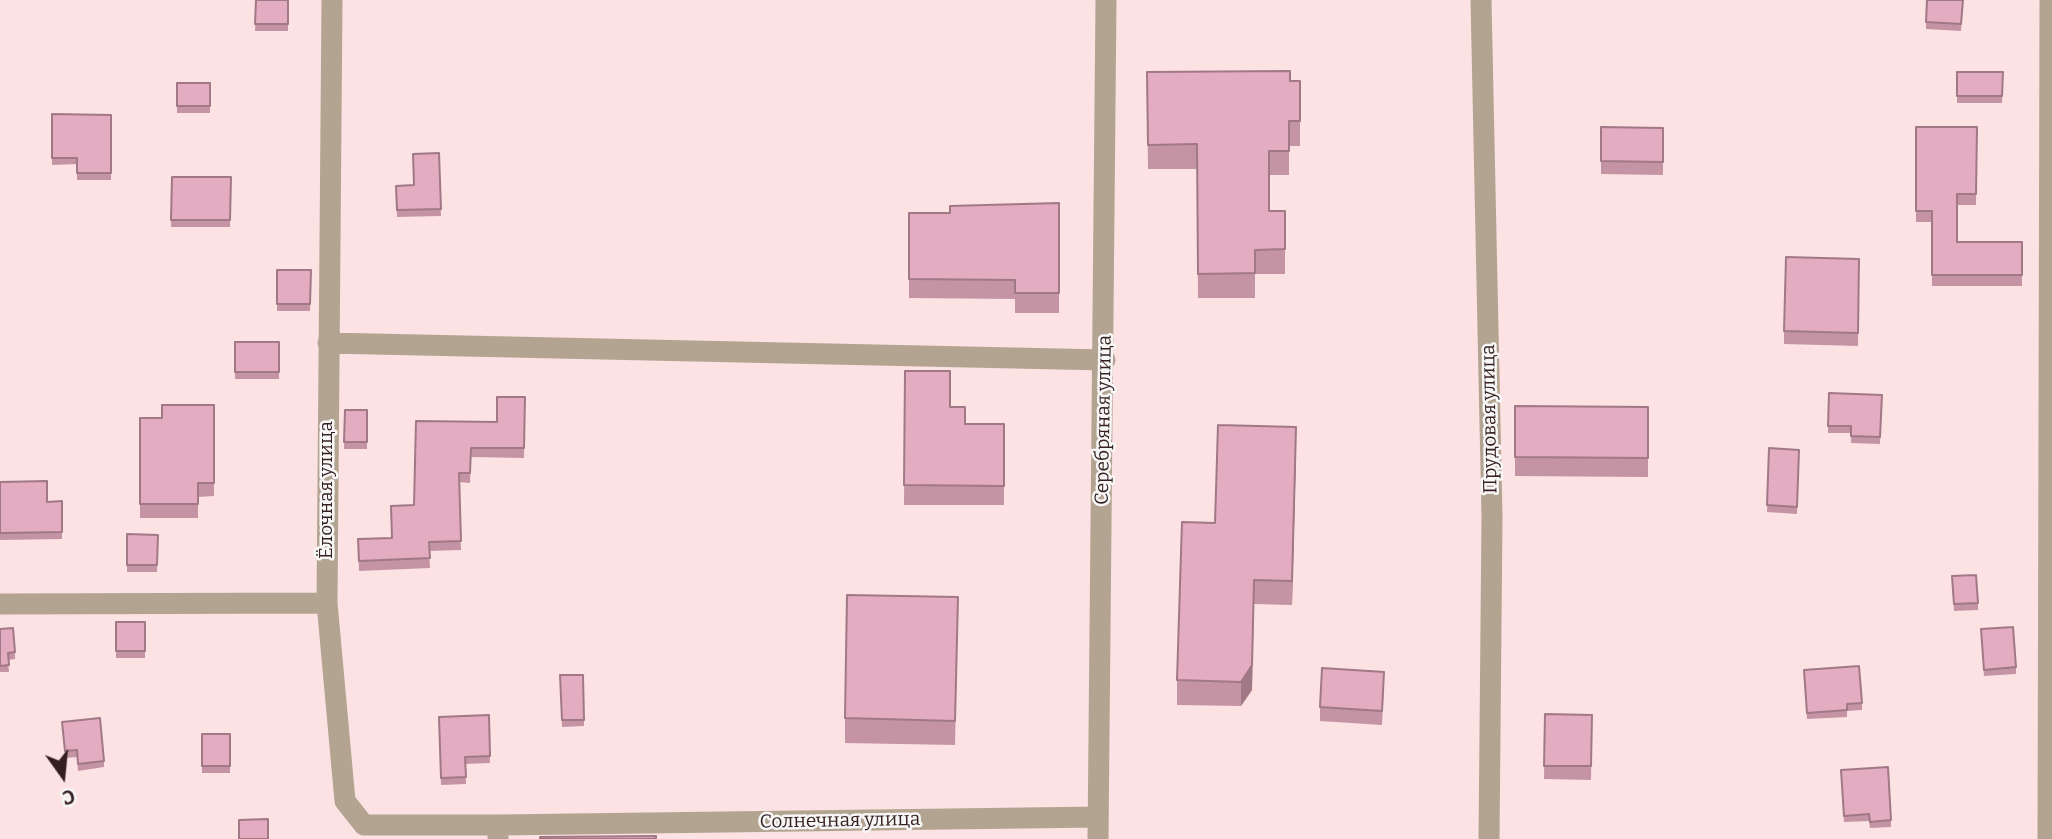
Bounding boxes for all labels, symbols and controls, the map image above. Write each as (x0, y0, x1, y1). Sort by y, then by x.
street label: Серебряная улица (1091, 335, 1117, 505)
street label: Прудовая улица (1477, 344, 1503, 494)
street label: Ёлочная улица (316, 421, 338, 559)
north arrow (28, 741, 98, 811)
text: С (60, 784, 77, 809)
street label: Солнечная улица (760, 808, 920, 834)

